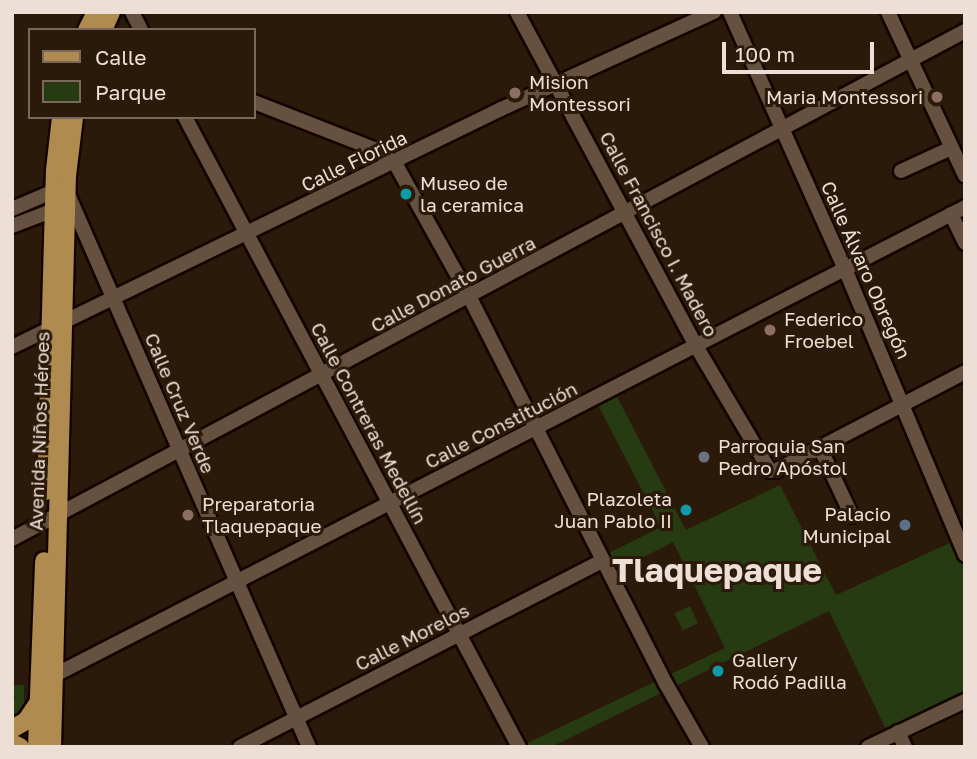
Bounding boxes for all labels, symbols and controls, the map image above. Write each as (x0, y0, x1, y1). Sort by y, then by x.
legend (28, 28, 256, 119)
scale bar (725, 28, 877, 72)
text: 100 m (735, 41, 795, 67)
text: Calle (95, 44, 147, 70)
place label: Mision Montessori (529, 71, 631, 115)
text: Parque (95, 79, 166, 105)
marker: Mision Montessori (507, 85, 523, 101)
place label: Maria Montessori (766, 86, 923, 108)
marker: Maria Montessori (929, 89, 945, 105)
street label: Calle Florida (297, 126, 411, 196)
street label: Calle Francisco I. Madero (595, 127, 723, 341)
place label: Museo de la ceramica (420, 172, 524, 216)
street label: Calle Álvaro Obregón (816, 177, 916, 363)
marker: Museo de la ceramica (398, 186, 414, 202)
street label: Calle Donato Guerra (367, 231, 539, 337)
place label: Federico Froebel (784, 308, 863, 352)
street label: Calle Contreras Medellín (306, 318, 432, 528)
marker: Federico Froebel (762, 322, 778, 338)
street label: Calle Cruz Verde (140, 329, 220, 477)
street label: Avenida Niños Héroes (24, 331, 54, 531)
street label: Calle Constitución (421, 377, 581, 473)
place label: Parroquia San Pedro Apóstol (718, 435, 847, 479)
marker: Parroquia San Pedro Apóstol (696, 449, 712, 465)
place label: Plazoleta Juan Pablo II (554, 488, 672, 532)
place label: Preparatoria Tlaquepaque (202, 493, 321, 537)
marker: Plazoleta Juan Pablo II (678, 502, 694, 518)
place label: Palacio Municipal (802, 503, 891, 547)
marker: Preparatoria Tlaquepaque (180, 507, 196, 523)
marker: Palacio Municipal (897, 517, 913, 533)
district label: Tlaquepaque (612, 550, 822, 590)
street label: Calle Morelos (351, 599, 473, 675)
place label: Gallery Rodó Padilla (732, 649, 847, 693)
marker: Gallery Rodó Padilla (710, 663, 726, 679)

